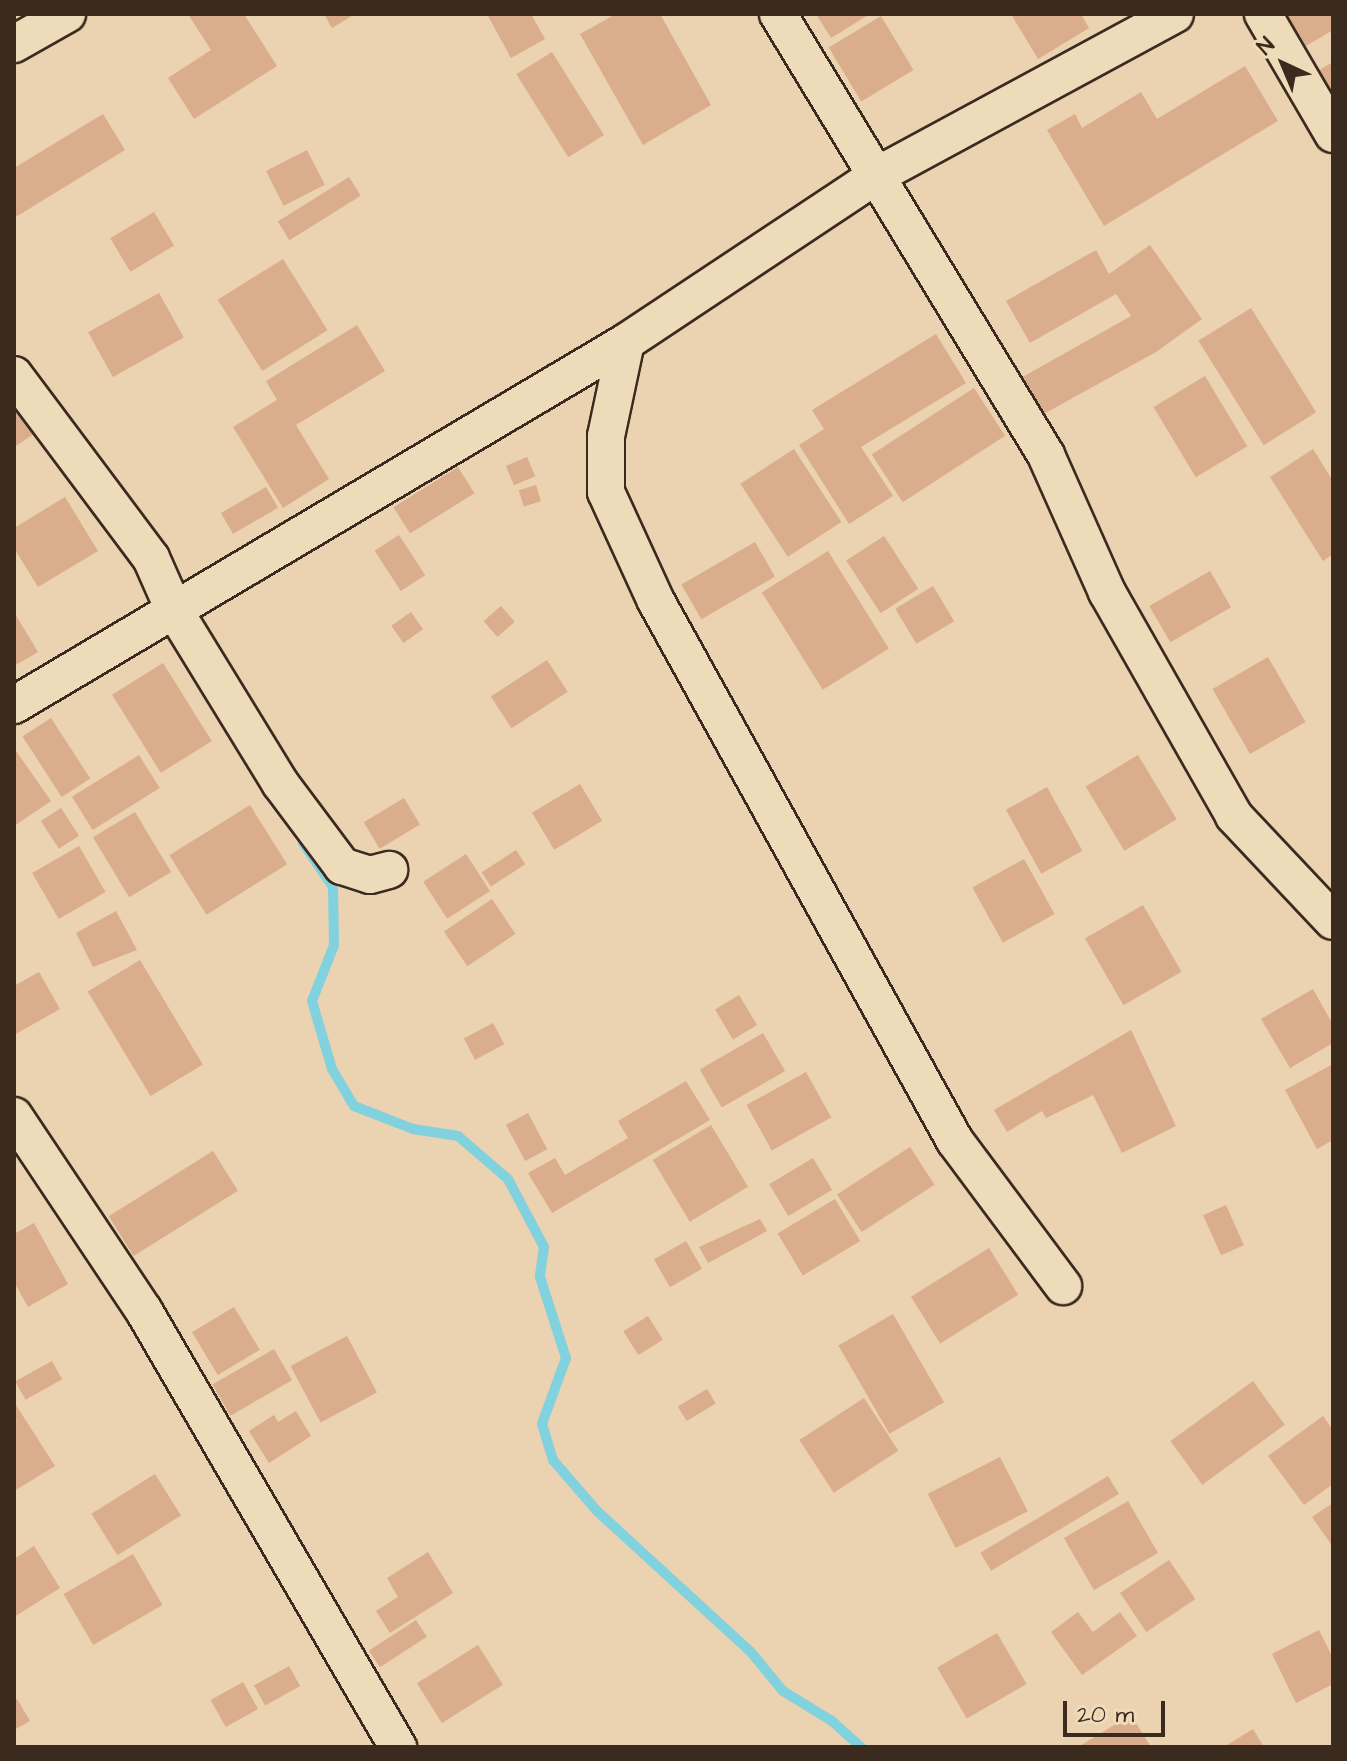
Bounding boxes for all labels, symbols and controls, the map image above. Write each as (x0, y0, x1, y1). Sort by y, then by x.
north arrow (1243, 24, 1323, 104)
text: N (1250, 30, 1282, 62)
scale bar (1067, 1685, 1169, 1735)
text: 20 m (1077, 1698, 1134, 1732)

